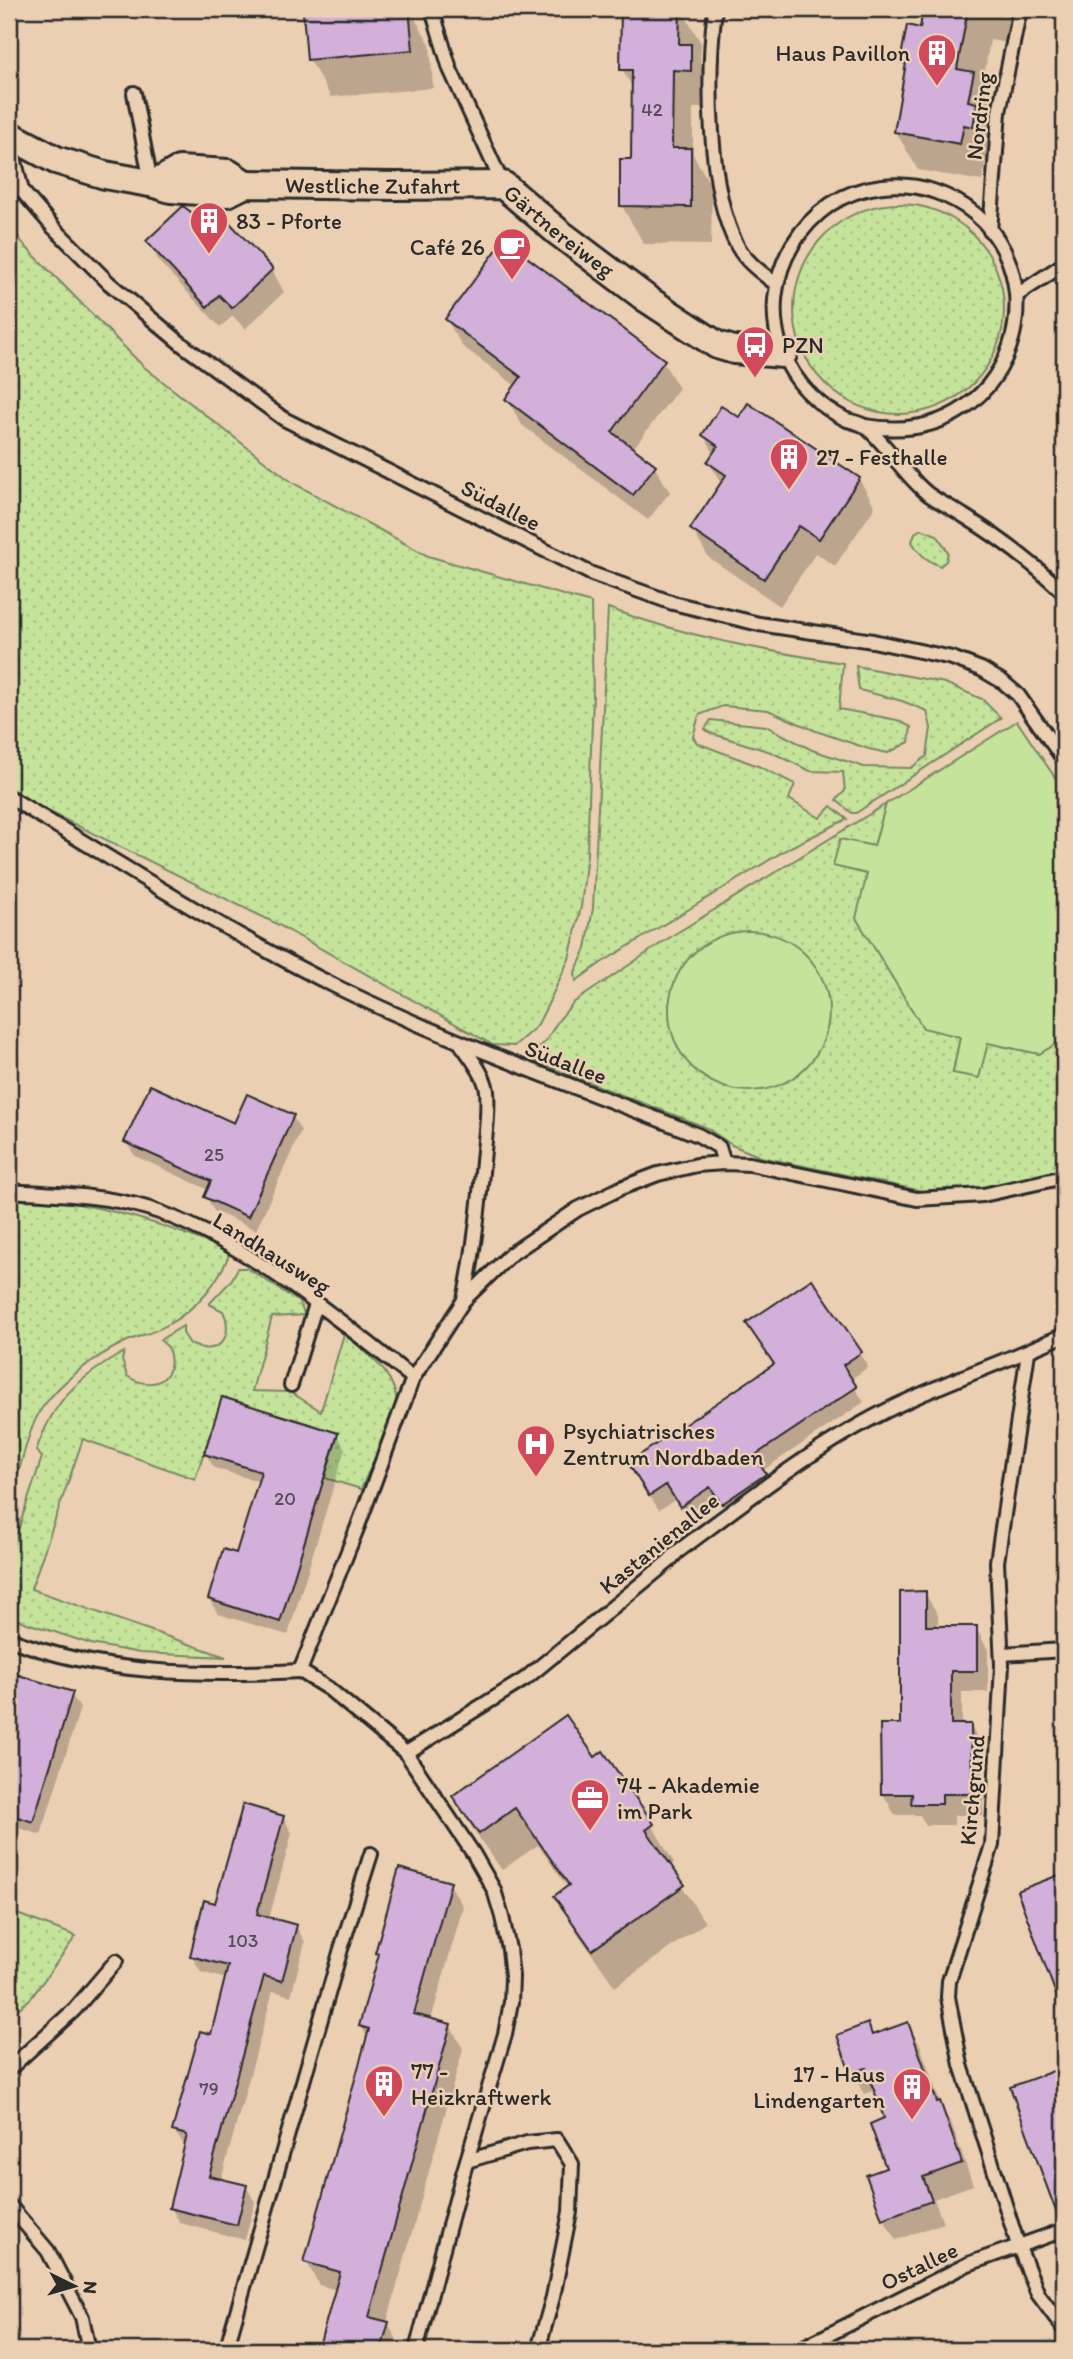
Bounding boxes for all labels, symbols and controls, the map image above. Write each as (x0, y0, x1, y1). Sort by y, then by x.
building icon: Haus Pavillon (916, 32, 958, 87)
place label: Haus Pavillon (776, 39, 910, 67)
street label: Nordring (960, 70, 998, 162)
house number: 42 (641, 98, 663, 121)
street label: Westliche Zufahrt (285, 171, 461, 200)
street label: Gärtnereiweg (498, 178, 620, 284)
building icon: 83 - Pforte (188, 200, 230, 255)
place label: 83 - Pforte (236, 207, 342, 235)
cafe icon: Café 26 (491, 226, 533, 281)
place label: Café 26 (410, 233, 485, 261)
bus stop icon: PZN (734, 324, 776, 379)
place label: PZN (782, 331, 824, 359)
building icon: 27 - Festhalle (768, 436, 810, 491)
place label: 27 - Festhalle (816, 443, 948, 471)
street label: Südallee (457, 473, 545, 537)
street label: Südallee (521, 1034, 611, 1090)
house number: 25 (204, 1143, 224, 1166)
street label: Landhausweg (208, 1206, 336, 1300)
place label: Psychiatrisches Zentrum Nordbaden (563, 1417, 763, 1471)
hospital icon: Psychiatrisches Zentrum Nordbaden (515, 1423, 557, 1478)
street label: Kastanienallee (593, 1486, 725, 1600)
house number: 20 (274, 1487, 296, 1510)
street label: Kirchgrund (953, 1733, 991, 1847)
place label: 74 - Akademie im Park (617, 1771, 760, 1825)
office icon: 74 - Akademie im Park (569, 1777, 611, 1832)
house number: 103 (228, 1929, 258, 1952)
place label: 77 - Heizkraftwerk (411, 2057, 551, 2111)
place label: 17 - Haus Lindengarten (753, 2060, 885, 2114)
building icon: 77 - Heizkraftwerk (363, 2063, 405, 2118)
building icon: 17 - Haus Lindengarten (891, 2066, 933, 2121)
house number: 79 (199, 2077, 219, 2100)
street label: Ostallee (876, 2235, 962, 2297)
north arrow (38, 2250, 108, 2320)
text: N (78, 2280, 102, 2295)

